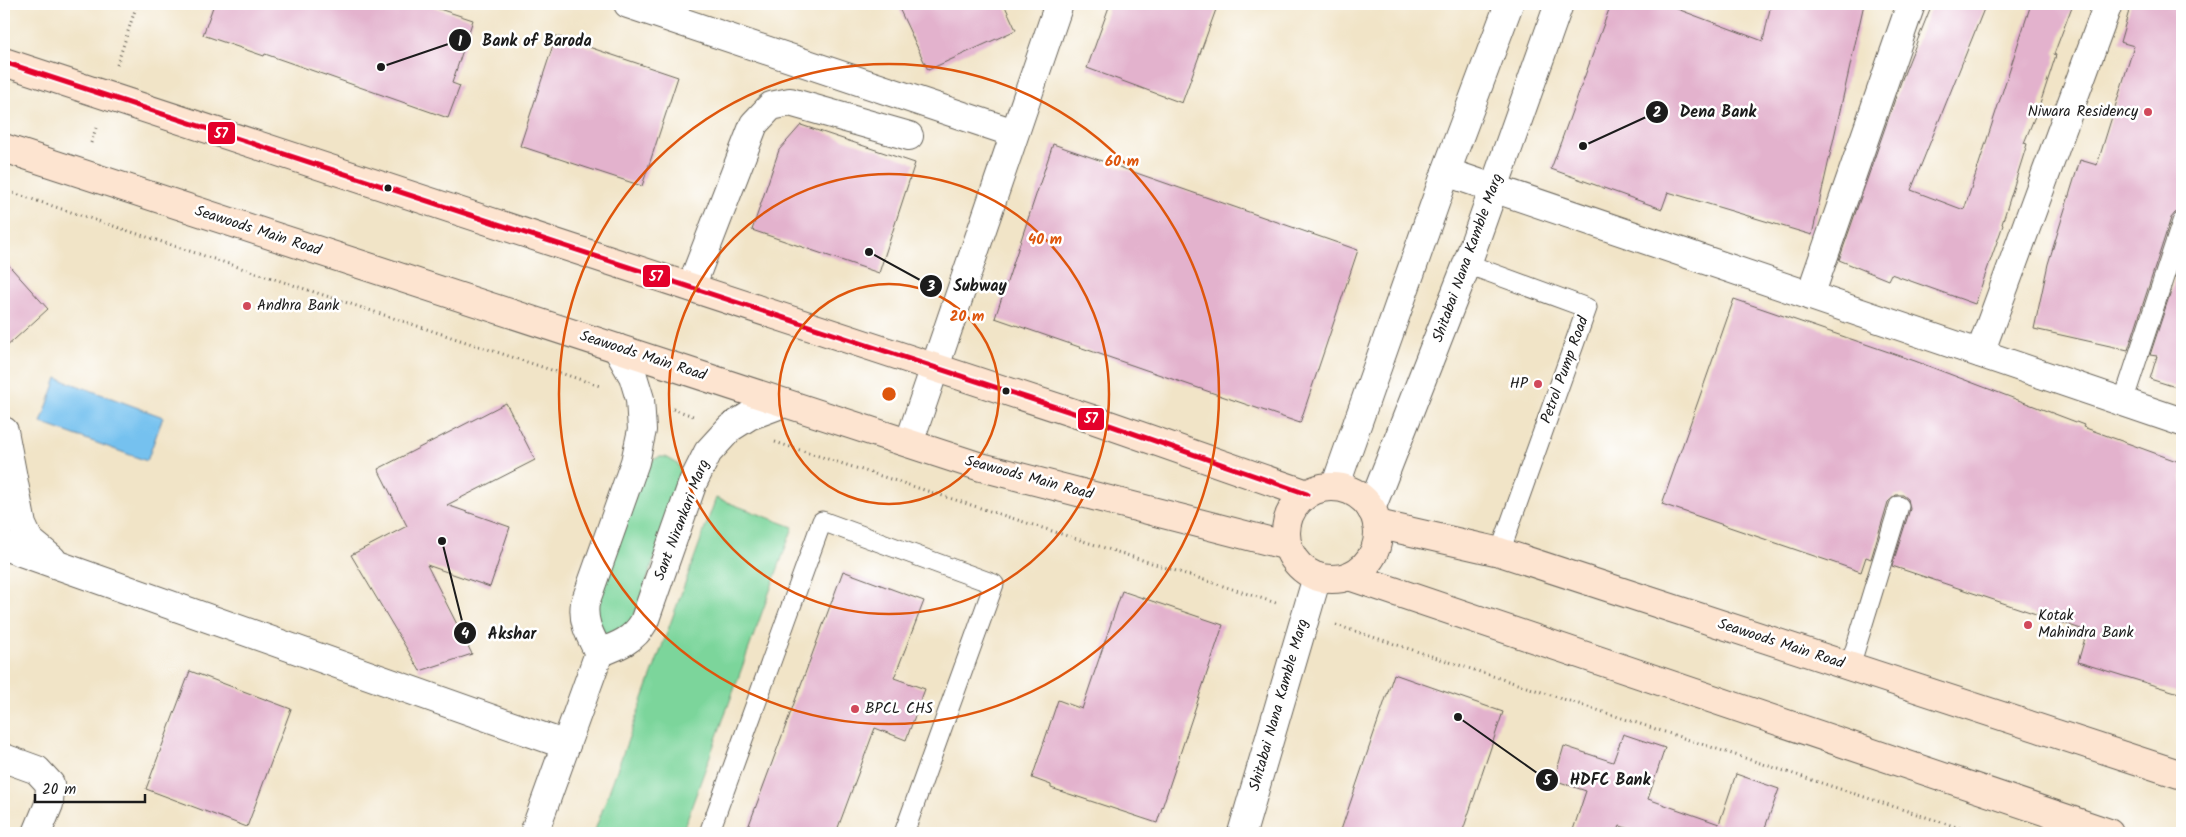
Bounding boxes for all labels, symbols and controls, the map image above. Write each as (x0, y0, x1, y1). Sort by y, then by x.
callout: Bank of Baroda (447, 25, 602, 56)
text: Bank of Baroda (482, 29, 592, 54)
text: 1 (458, 30, 463, 54)
callout: Dena Bank (1644, 96, 1766, 127)
text: Dena Bank (1680, 100, 1757, 125)
place label: Niwara Residency (2028, 100, 2139, 124)
text: 2 (1653, 101, 1662, 125)
marker: Niwara Residency (2142, 106, 2154, 118)
line badge: 57 (207, 121, 236, 145)
text: 57 (213, 123, 228, 145)
text: 60 m (1105, 150, 1139, 174)
street label: Shitabai Nana Kamble Marg (1426, 170, 1510, 346)
unlabelled marker (383, 183, 393, 193)
street label: Seawoods Main Road (192, 199, 325, 263)
text: 40 m (1028, 228, 1062, 252)
line badge: 57 (642, 264, 671, 288)
text: 57 (648, 266, 663, 288)
callout: Subway (919, 270, 1017, 301)
text: Subway (953, 274, 1007, 299)
text: 3 (926, 275, 935, 299)
place label: Andhra Bank (257, 294, 340, 318)
marker: Andhra Bank (241, 300, 253, 312)
text: 20 m (950, 305, 984, 329)
street label: Petrol Pump Road (1534, 312, 1596, 427)
street label: Seawoods Main Road (577, 324, 710, 388)
place label: HP (1510, 372, 1529, 396)
marker: HP (1532, 378, 1544, 390)
centre of rings (880, 385, 898, 403)
unlabelled marker (1001, 386, 1011, 396)
line badge: 57 (1077, 407, 1105, 431)
text: 57 (1083, 408, 1098, 430)
street label: Seawoods Main Road (962, 449, 1096, 507)
street label: Sant Nirankari Marg (648, 456, 716, 584)
place label: Kotak Mahindra Bank (2038, 604, 2135, 645)
street label: Seawoods Main Road (1715, 612, 1848, 676)
street label: Shitabai Nana Kamble Marg (1243, 616, 1315, 794)
callout: Akshar (453, 617, 546, 648)
marker: Kotak Mahindra Bank (2022, 619, 2034, 631)
text: 4 (461, 622, 469, 646)
text: Akshar (488, 622, 537, 647)
place label: BPCL CHS (865, 697, 933, 721)
marker: BPCL CHS (849, 703, 861, 715)
callout: HDFC Bank (1535, 764, 1660, 795)
text: HDFC Bank (1570, 768, 1651, 793)
text: 5 (1542, 769, 1552, 793)
scale bar (35, 772, 145, 804)
text: 20 m (42, 778, 76, 802)

